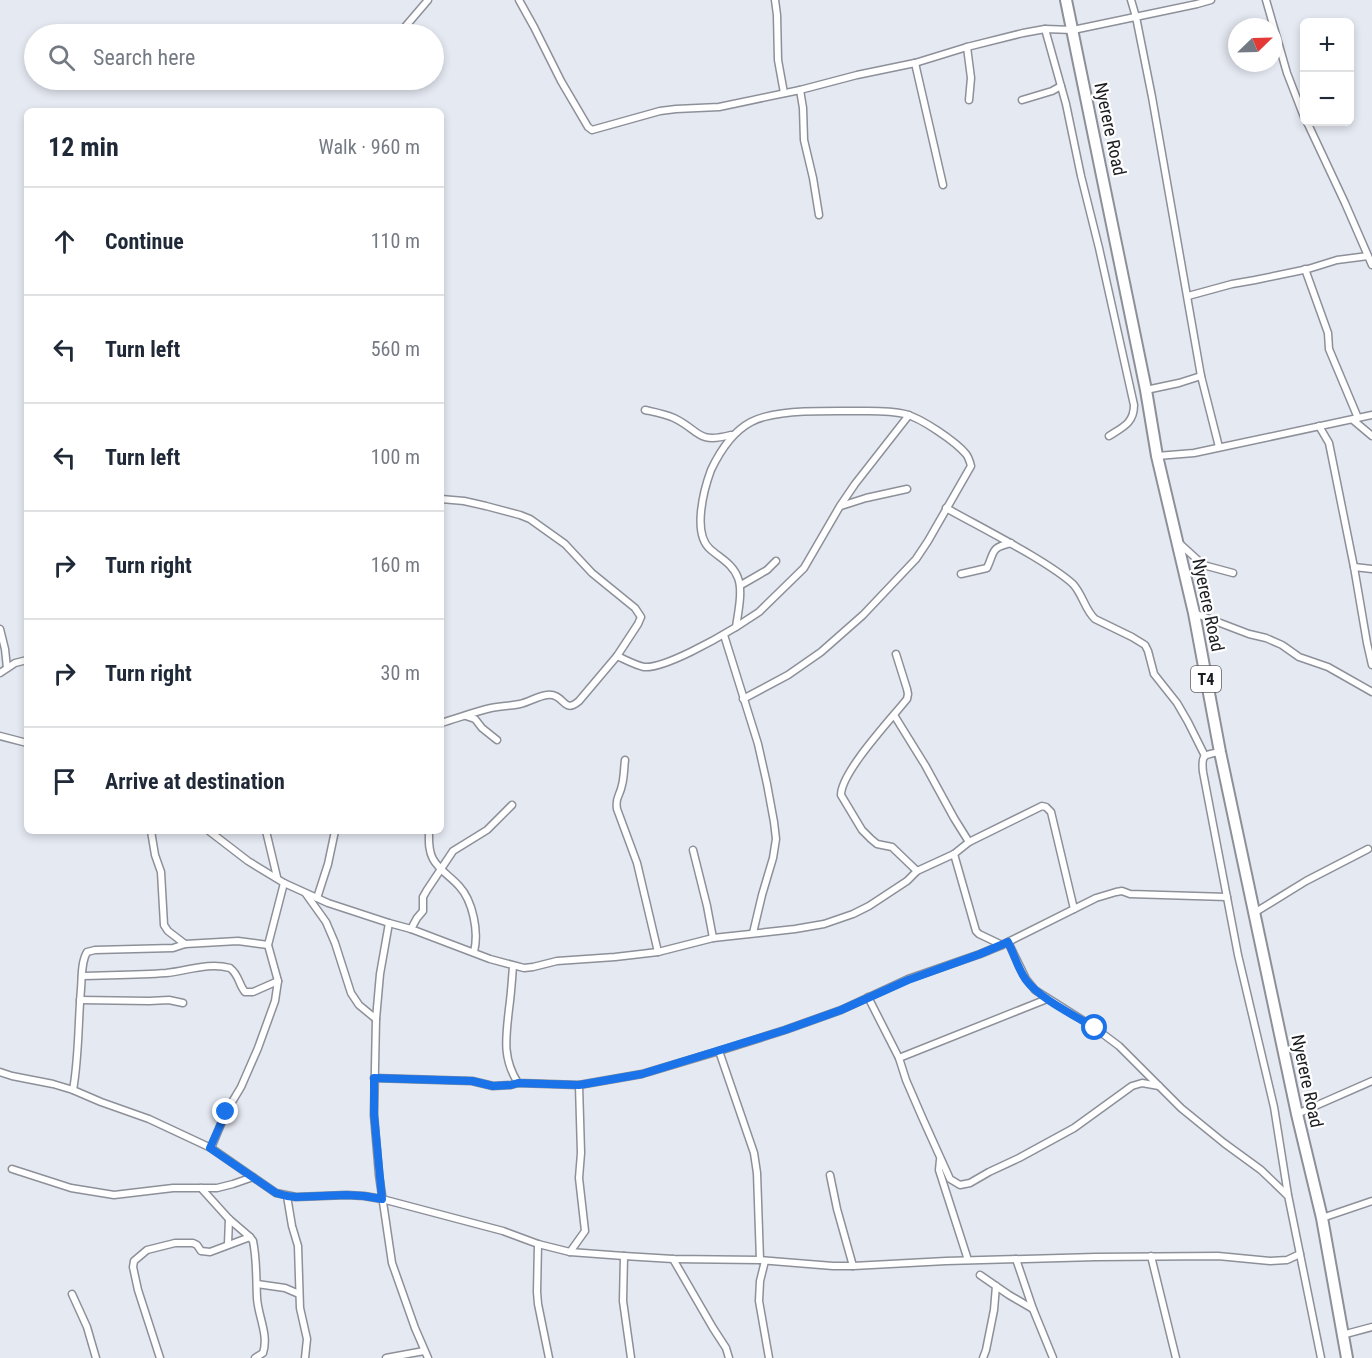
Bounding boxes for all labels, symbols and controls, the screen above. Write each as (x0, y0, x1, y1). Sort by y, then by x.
north arrow (1228, 18, 1282, 72)
map controls (1300, 18, 1354, 126)
button: + (1300, 18, 1354, 72)
search box (24, 24, 444, 90)
icon: search (45, 41, 78, 74)
text: Search here (93, 45, 195, 70)
button: − (1300, 72, 1354, 126)
street label: Nyerere Road (1090, 80, 1131, 177)
text: 12 min (48, 132, 119, 162)
text: Walk · 960 m (319, 135, 420, 159)
icon: ahead (48, 225, 81, 258)
text: Continue (105, 229, 184, 254)
text: 110 m (371, 229, 420, 253)
icon: left (48, 333, 81, 366)
text: Turn left (105, 337, 180, 362)
text: 560 m (371, 337, 420, 361)
icon: left (48, 441, 81, 474)
text: Turn left (105, 445, 180, 470)
text: 100 m (371, 445, 420, 469)
icon: right (48, 549, 81, 582)
text: Turn right (105, 553, 192, 578)
text: 160 m (371, 553, 420, 577)
street label: Nyerere Road (1188, 556, 1229, 653)
icon: right (48, 657, 81, 690)
text: Turn right (105, 661, 192, 686)
text: 30 m (381, 661, 420, 685)
road number: T4 (1191, 666, 1221, 692)
icon: arrive (48, 765, 81, 798)
text: Arrive at destination (105, 769, 285, 794)
route start (1081, 1014, 1107, 1040)
street label: Nyerere Road (1287, 1032, 1328, 1129)
route end (212, 1098, 238, 1124)

